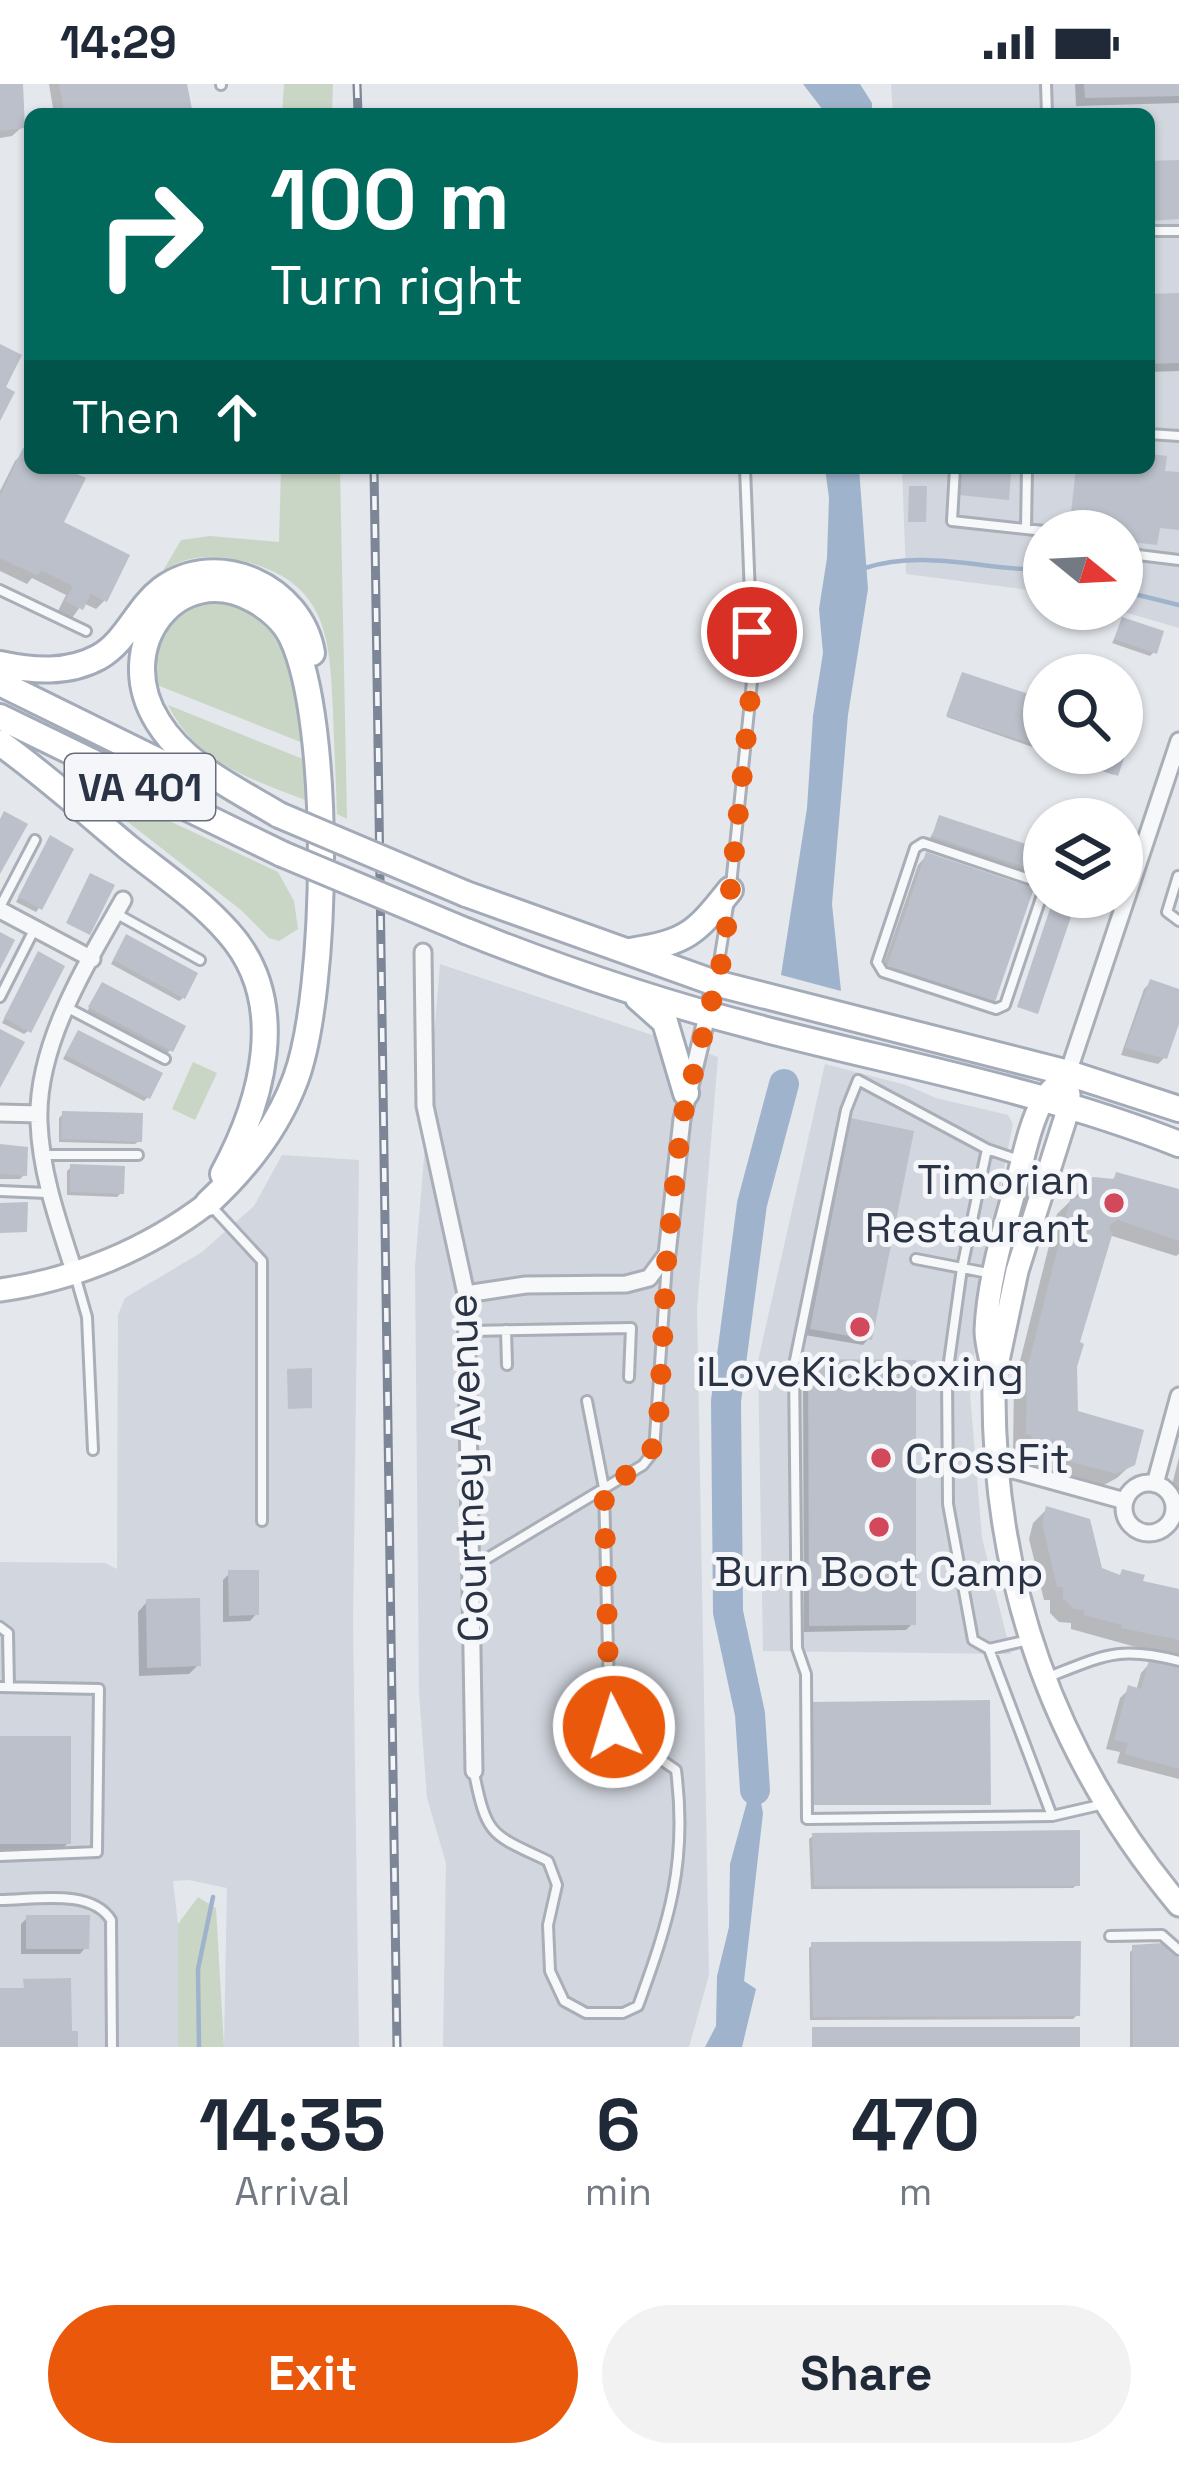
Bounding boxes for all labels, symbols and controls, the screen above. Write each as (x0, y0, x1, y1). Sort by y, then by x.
text: 14:29 (60, 14, 177, 71)
text: 100 m (270, 146, 510, 254)
icon: right (72, 156, 228, 312)
text: Turn right (270, 251, 523, 320)
icon: ahead (204, 384, 270, 450)
text: Then (72, 389, 180, 446)
north arrow (1023, 510, 1143, 630)
map controls (1023, 510, 1143, 918)
pin (701, 581, 803, 683)
icon: arrive (719, 599, 785, 665)
button: search (1023, 654, 1143, 774)
road number: VA 401 (65, 754, 215, 820)
button: layers (1023, 798, 1143, 918)
place label: Timorian Restaurant (865, 1153, 1090, 1254)
marker: Timorian Restaurant (1101, 1190, 1127, 1216)
street label: Courtney Avenue (435, 1293, 500, 1643)
marker: iLoveKickboxing (847, 1314, 873, 1340)
place label: iLoveKickboxing (696, 1345, 1024, 1398)
place label: CrossFit (905, 1432, 1070, 1485)
marker: CrossFit (868, 1445, 894, 1471)
marker: Burn Boot Camp (866, 1514, 892, 1540)
place label: Burn Boot Camp (714, 1545, 1044, 1598)
position arrow (551, 1664, 677, 1790)
text: 14:35 (199, 2079, 386, 2171)
text: 6 (596, 2079, 641, 2171)
text: 470 (851, 2079, 980, 2171)
text: Arrival (234, 2167, 350, 2216)
text: min (585, 2167, 652, 2216)
text: m (899, 2167, 932, 2216)
button: Exit (48, 2305, 578, 2443)
button: Share (602, 2305, 1131, 2443)

